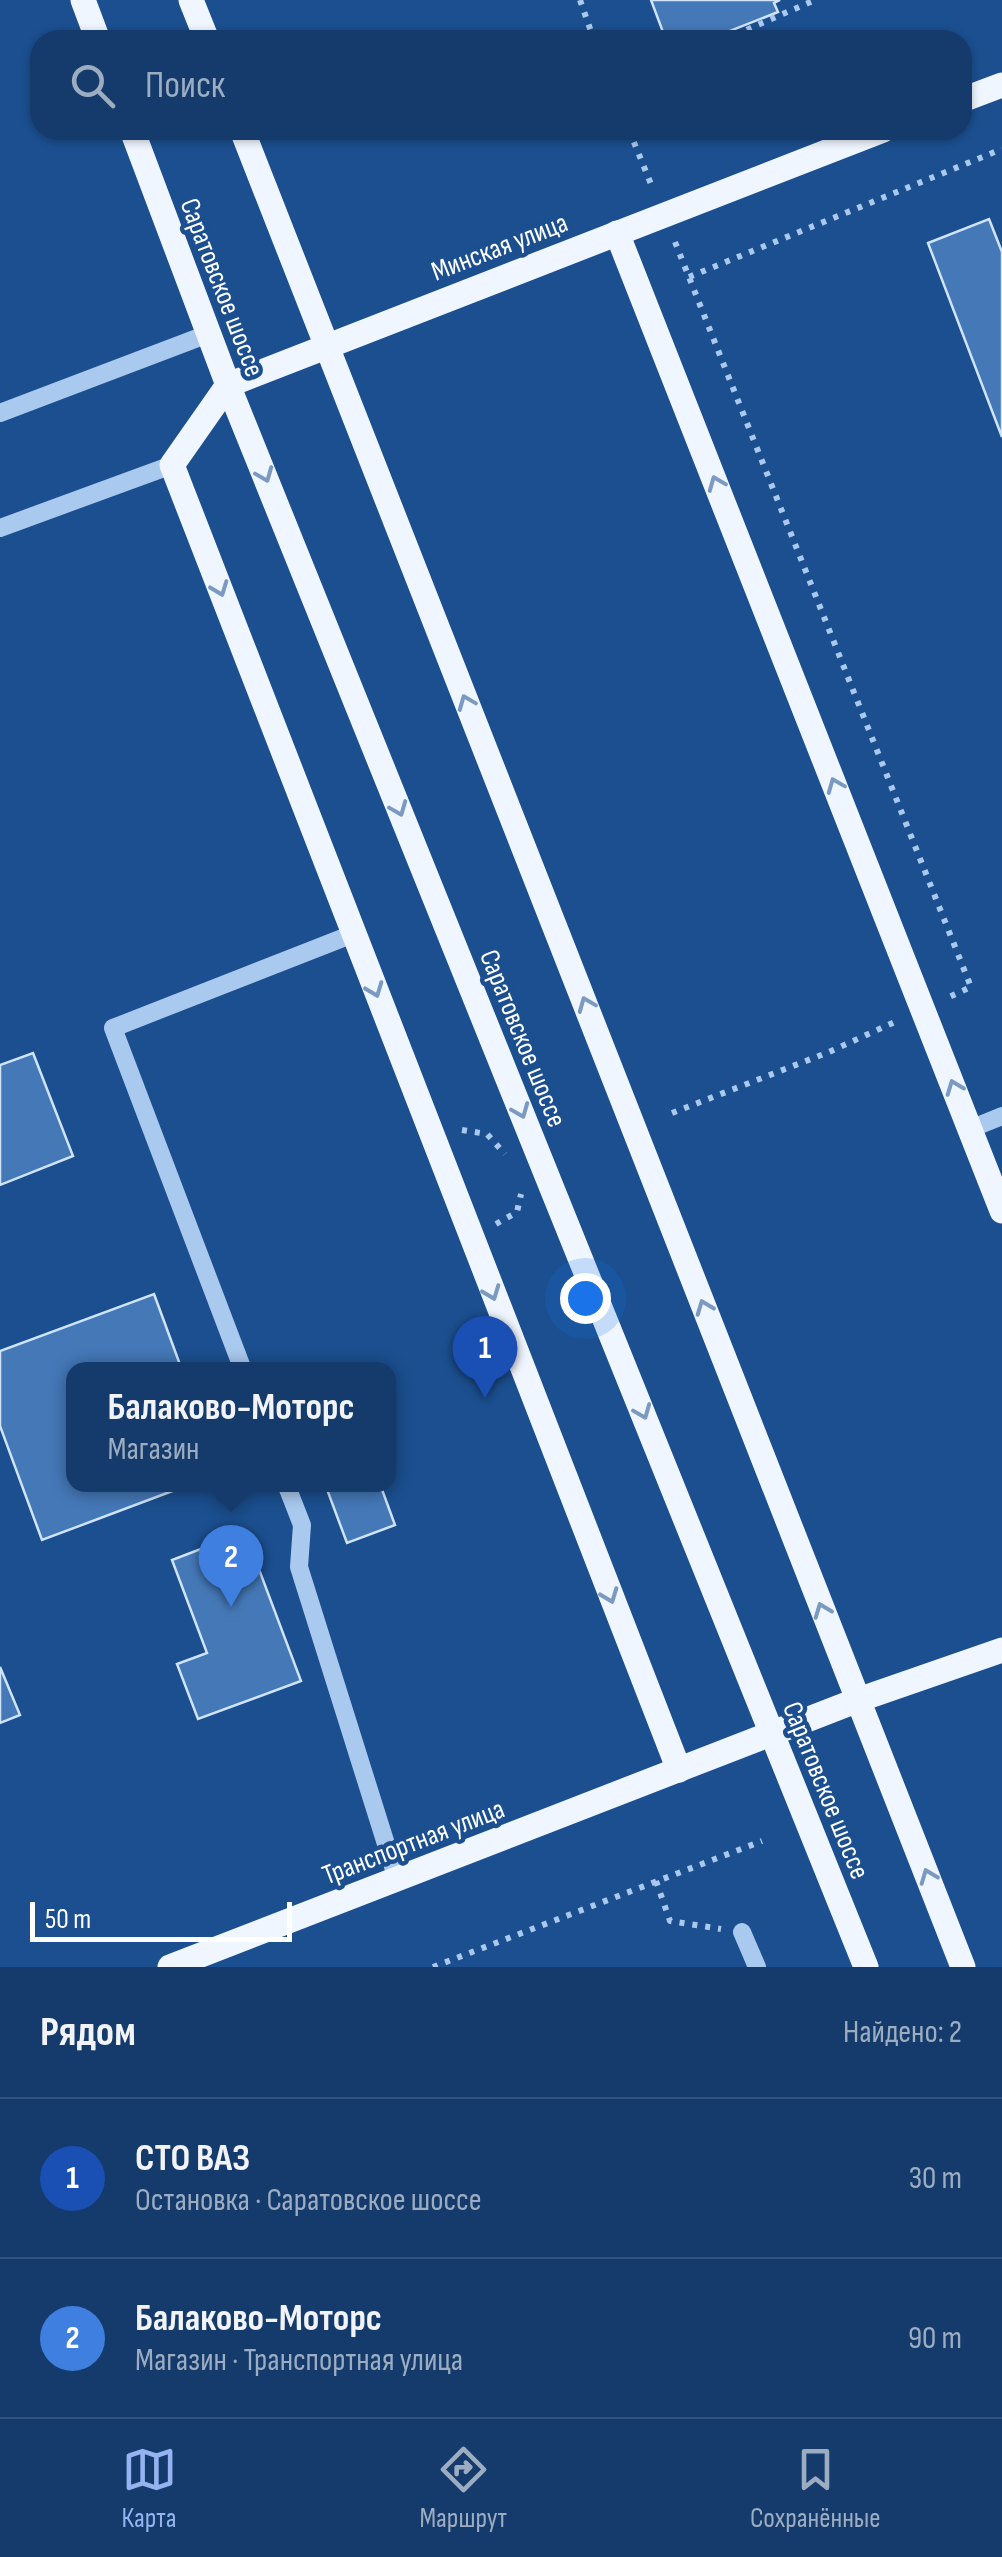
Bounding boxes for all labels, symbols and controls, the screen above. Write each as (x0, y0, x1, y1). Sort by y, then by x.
search box (30, 30, 972, 140)
icon: search (65, 58, 120, 113)
text: Поиск (145, 63, 225, 108)
street label: Саратовское шоссе (172, 194, 271, 381)
street label: Минская улица (427, 206, 572, 288)
one-way arrow (253, 466, 273, 483)
one-way arrow (707, 475, 727, 492)
one-way arrow (208, 579, 229, 596)
one-way arrow (458, 694, 478, 712)
one-way arrow (827, 777, 847, 795)
one-way arrow (388, 799, 408, 817)
street label: Саратовское шоссе (472, 945, 573, 1132)
one-way arrow (363, 980, 383, 998)
one-way arrow (577, 997, 597, 1014)
one-way arrow (945, 1080, 966, 1097)
one-way arrow (509, 1101, 529, 1118)
your location (560, 1273, 611, 1324)
one-way arrow (480, 1283, 500, 1301)
one-way arrow (696, 1299, 716, 1317)
pin: 1 (452, 1316, 518, 1398)
popup (66, 1362, 396, 1492)
text: Балаково-Моторс (108, 1385, 354, 1430)
one-way arrow (631, 1402, 651, 1420)
text: Магазин (108, 1430, 199, 1469)
pin: 2 (198, 1524, 264, 1607)
one-way arrow (598, 1586, 618, 1604)
one-way arrow (814, 1602, 834, 1619)
street label: Саратовское шоссе (775, 1697, 876, 1884)
street label: Транспортная улица (318, 1793, 509, 1892)
one-way arrow (919, 1868, 939, 1886)
scale bar (30, 1897, 292, 1942)
text: 50 m (45, 1903, 91, 1936)
text: Рядом (40, 2007, 136, 2058)
text: Найдено: 2 (843, 2013, 962, 2052)
text: СТО ВАЗ (135, 2136, 250, 2181)
text: 1 (66, 2159, 79, 2198)
text: 30 m (909, 2159, 962, 2198)
text: Остановка · Саратовское шоссе (135, 2181, 482, 2220)
text: Балаково-Моторс (135, 2296, 382, 2341)
text: 2 (65, 2319, 80, 2358)
text: 90 m (908, 2319, 962, 2358)
text: Магазин · Транспортная улица (135, 2341, 463, 2380)
tab: Карта (121, 2442, 177, 2535)
tab: Маршрут (419, 2442, 507, 2535)
tab: Сохранённые (750, 2442, 881, 2535)

